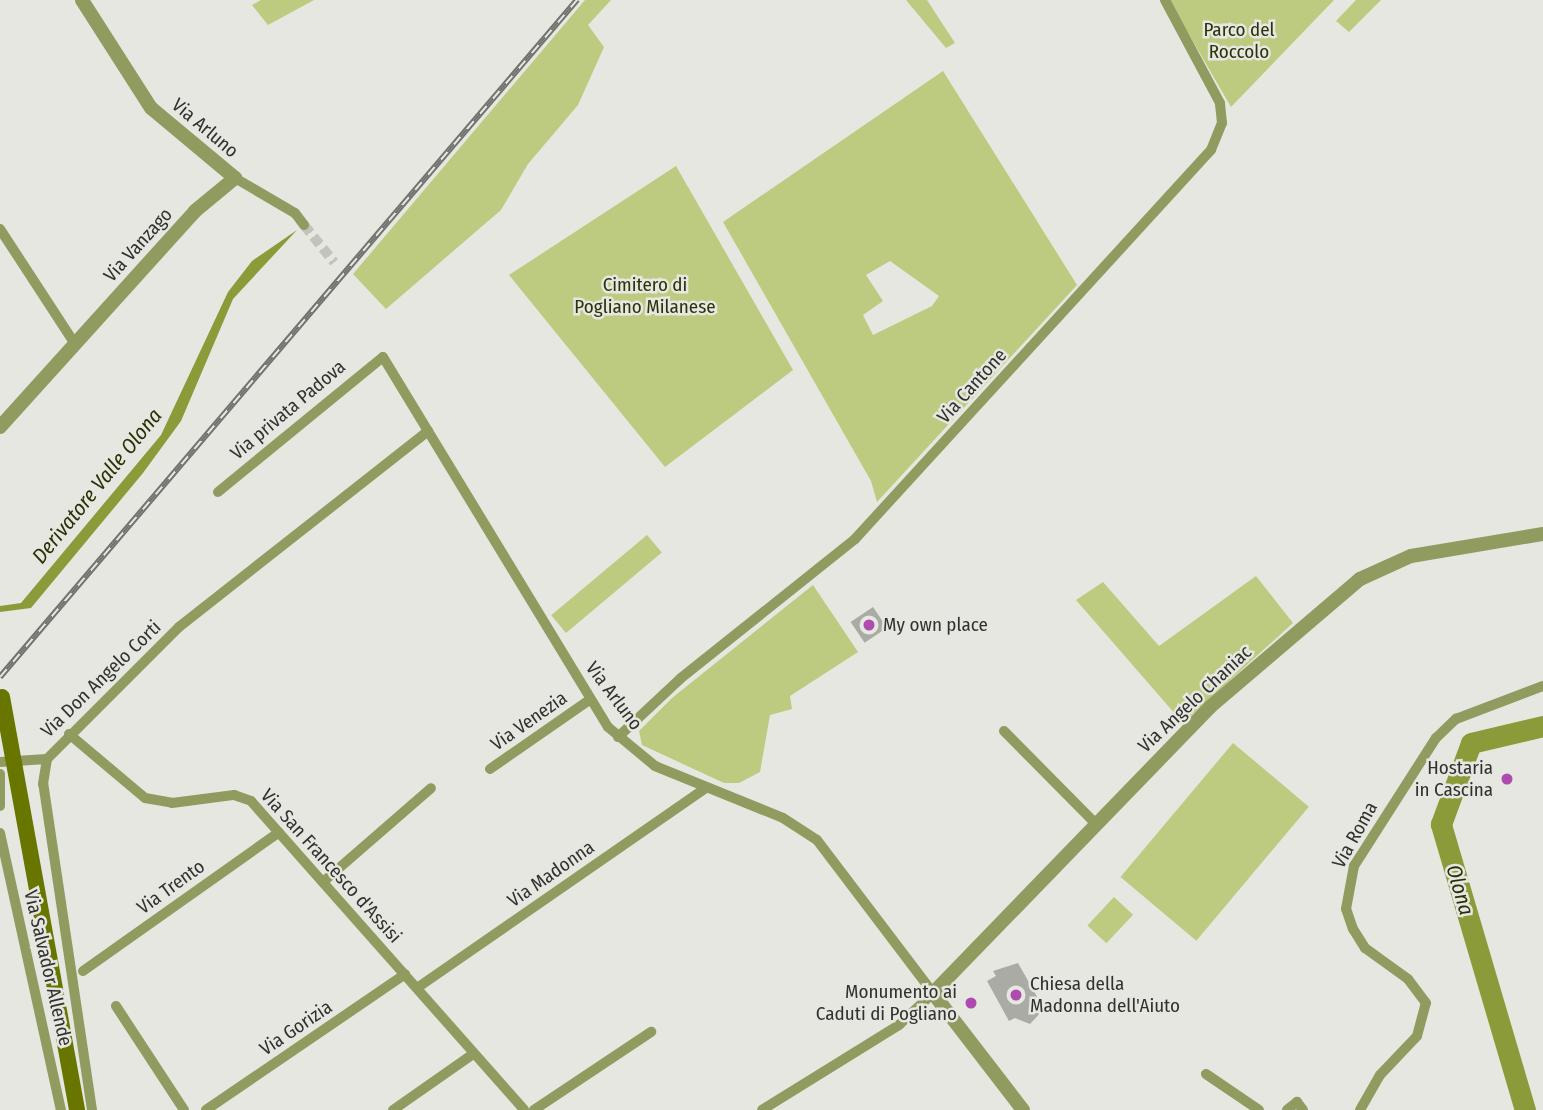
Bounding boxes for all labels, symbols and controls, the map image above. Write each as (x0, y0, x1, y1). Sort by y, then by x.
park label: Parco del Roccolo (1203, 19, 1275, 63)
street label: Via Arluno (167, 94, 243, 162)
street label: Via Vanzago (99, 203, 177, 287)
park label: Cimitero di Pogliano Milanese (574, 274, 716, 318)
street label: Via Cantone (933, 344, 1011, 428)
street label: Via privata Padova (226, 355, 350, 465)
water label: Derivatore Valle Olona (27, 404, 167, 568)
place label: My own place (883, 614, 988, 636)
street label: Via Don Angelo Corti (36, 616, 166, 742)
marker: My own place (861, 617, 877, 633)
street label: Via Angelo Chaniac (1134, 641, 1256, 757)
street label: Via Arluno (581, 657, 647, 735)
street label: Via Venezia (487, 687, 571, 755)
place label: Hostaria in Cascina (1415, 757, 1493, 801)
marker: Hostaria in Cascina (1499, 771, 1515, 787)
street label: Via San Francesco d'Assisi (256, 784, 406, 948)
street label: Via Roma (1328, 798, 1382, 872)
street label: Via Madonna (503, 836, 599, 912)
street label: Via Trento (133, 855, 209, 919)
water label: Olona (1441, 862, 1479, 918)
street label: Via Salvador Allende (19, 888, 77, 1048)
place label: Chiesa della Madonna dell'Aiuto (1030, 973, 1180, 1017)
place label: Monumento ai Caduti di Pogliano (816, 981, 957, 1025)
marker: Chiesa della Madonna dell'Aiuto (1008, 987, 1024, 1003)
marker: Monumento ai Caduti di Pogliano (963, 995, 979, 1011)
street label: Via Gorizia (256, 996, 336, 1060)

